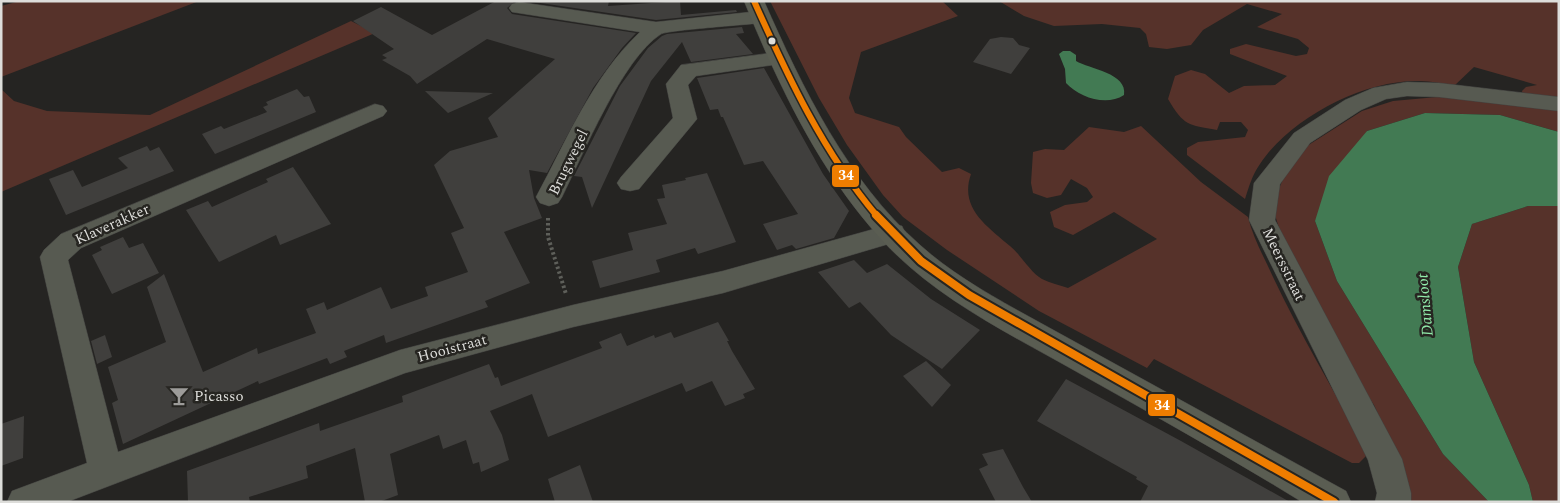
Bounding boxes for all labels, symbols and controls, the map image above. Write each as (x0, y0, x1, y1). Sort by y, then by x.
unlabelled marker (767, 36, 777, 46)
street label: Brugwegel (543, 125, 594, 199)
line badge: 34 (831, 164, 860, 188)
text: 34 (838, 165, 854, 186)
street label: Klaverakker (71, 198, 153, 251)
street label: Meersstraat (1256, 224, 1311, 305)
water label: Damsloot (1410, 272, 1440, 337)
street label: Hooistraat (415, 328, 489, 369)
bar icon: Picasso (168, 385, 190, 407)
place label: Picasso (194, 385, 244, 408)
line badge: 34 (1147, 393, 1176, 417)
text: 34 (1154, 395, 1170, 416)

